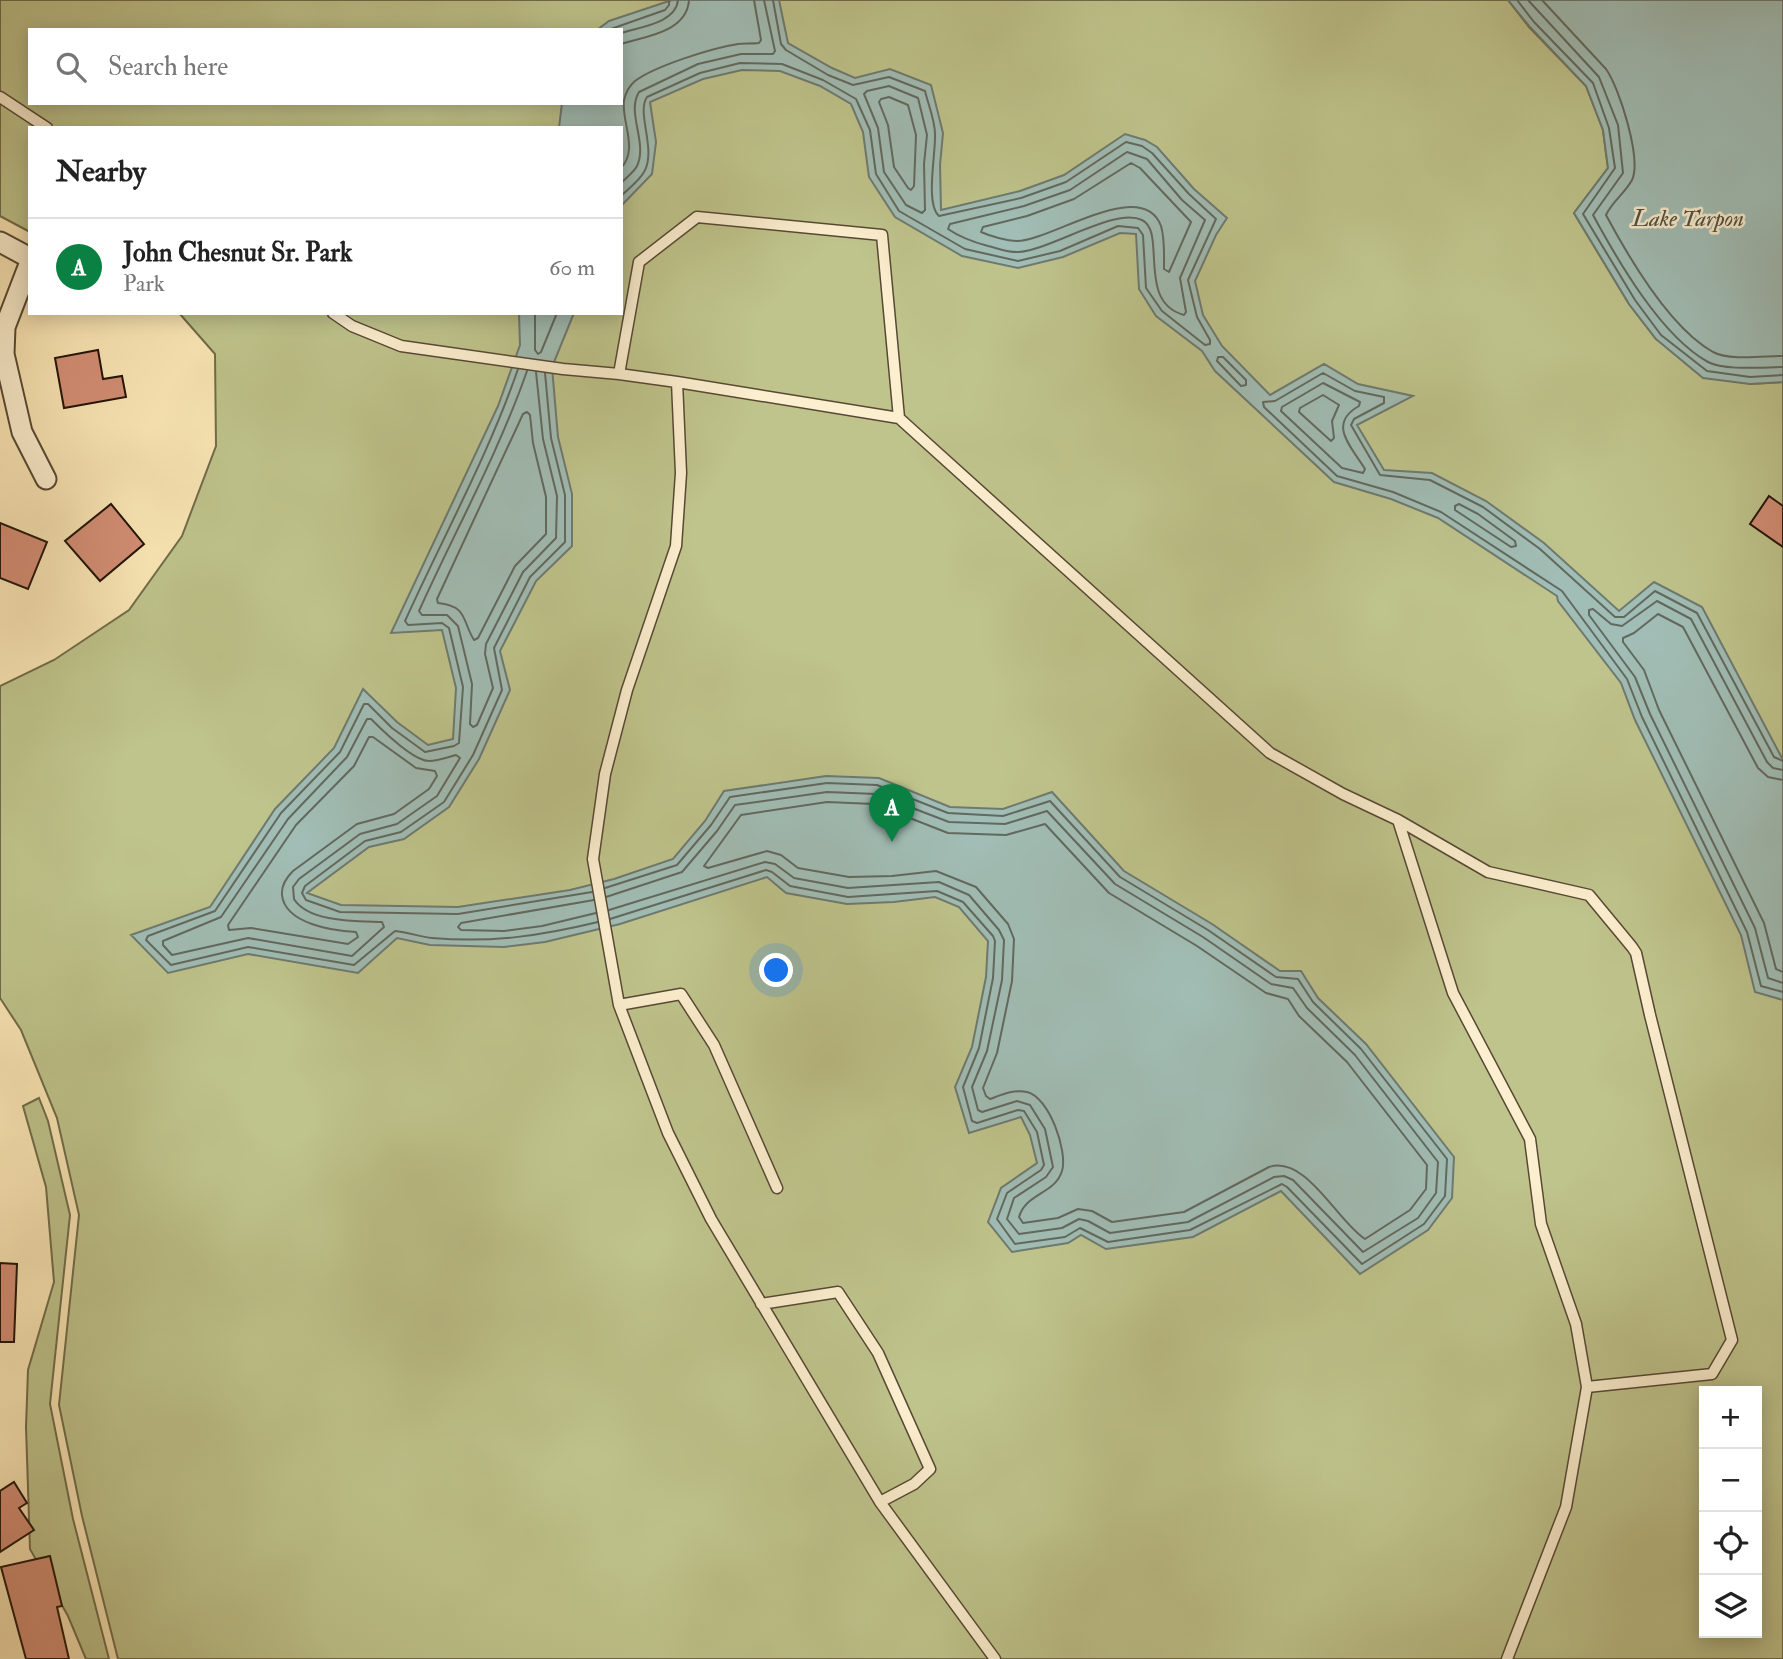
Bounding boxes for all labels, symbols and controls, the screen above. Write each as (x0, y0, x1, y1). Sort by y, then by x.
search box (28, 28, 623, 105)
icon: search (52, 48, 90, 86)
text: Search here (108, 51, 228, 83)
text: Nearby (56, 153, 146, 190)
water label: Lake Tarpon (1631, 204, 1744, 233)
text: John Chesnut Sr. Park (123, 237, 352, 269)
text: A (72, 253, 86, 282)
text: 60 m (549, 253, 595, 282)
text: Park (123, 269, 165, 298)
pin: A (869, 784, 915, 842)
your location (759, 953, 793, 987)
map controls (1699, 1386, 1762, 1638)
button: + (1699, 1386, 1762, 1449)
button: − (1699, 1449, 1762, 1512)
button: locate (1699, 1512, 1762, 1575)
button: layers (1699, 1575, 1762, 1638)

